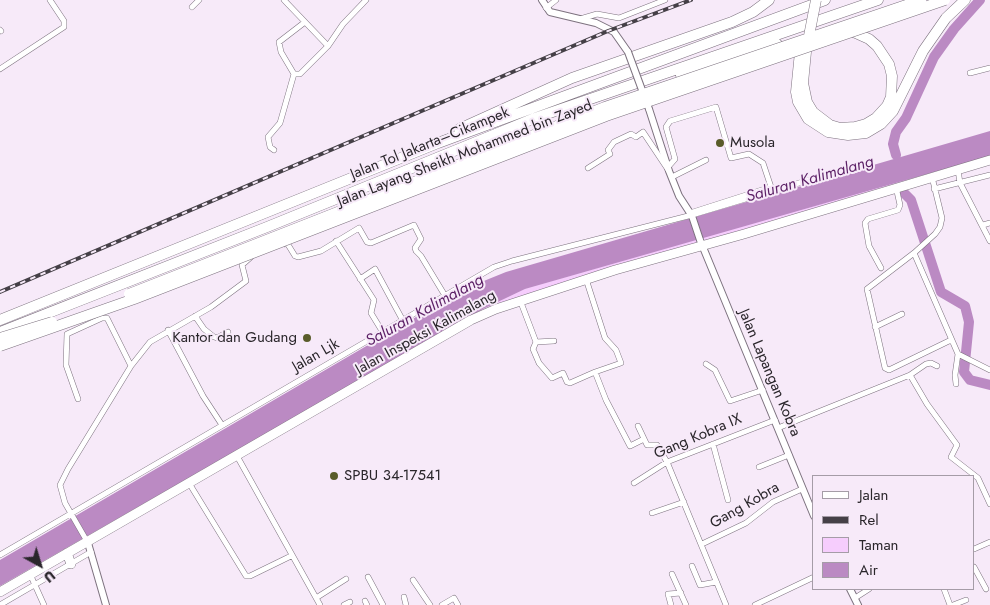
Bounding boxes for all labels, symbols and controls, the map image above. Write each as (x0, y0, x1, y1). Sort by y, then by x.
street label: Jalan Layang Sheikh Mohammed bin Zayed (335, 97, 595, 211)
street label: Jalan Tol Jakarta–Cikampek (348, 104, 512, 184)
place label: Musola (730, 134, 775, 152)
marker: Musola (714, 137, 726, 149)
water label: Saluran Kalimalang (744, 153, 876, 207)
water label: Saluran Kalimalang (363, 271, 487, 351)
street label: Jalan Inspeksi Kalimalang (353, 287, 499, 379)
street label: Jalan Lapangan Kobra (734, 307, 804, 439)
place label: Kantor dan Gudang (172, 329, 297, 347)
marker: Kantor dan Gudang (301, 332, 313, 344)
street label: Jalan Ljk (289, 335, 343, 377)
street label: Gang Kobra IX (652, 410, 744, 464)
place label: SPBU 34-17541 (344, 467, 441, 485)
marker: SPBU 34-17541 (328, 470, 340, 482)
legend (812, 475, 975, 590)
street label: Gang Kobra (707, 479, 783, 533)
text: Jalan (859, 484, 888, 506)
text: Rel (859, 509, 879, 531)
text: Taman (859, 534, 898, 556)
north arrow (15, 540, 65, 590)
text: Air (859, 559, 878, 581)
text: U (39, 566, 60, 588)

